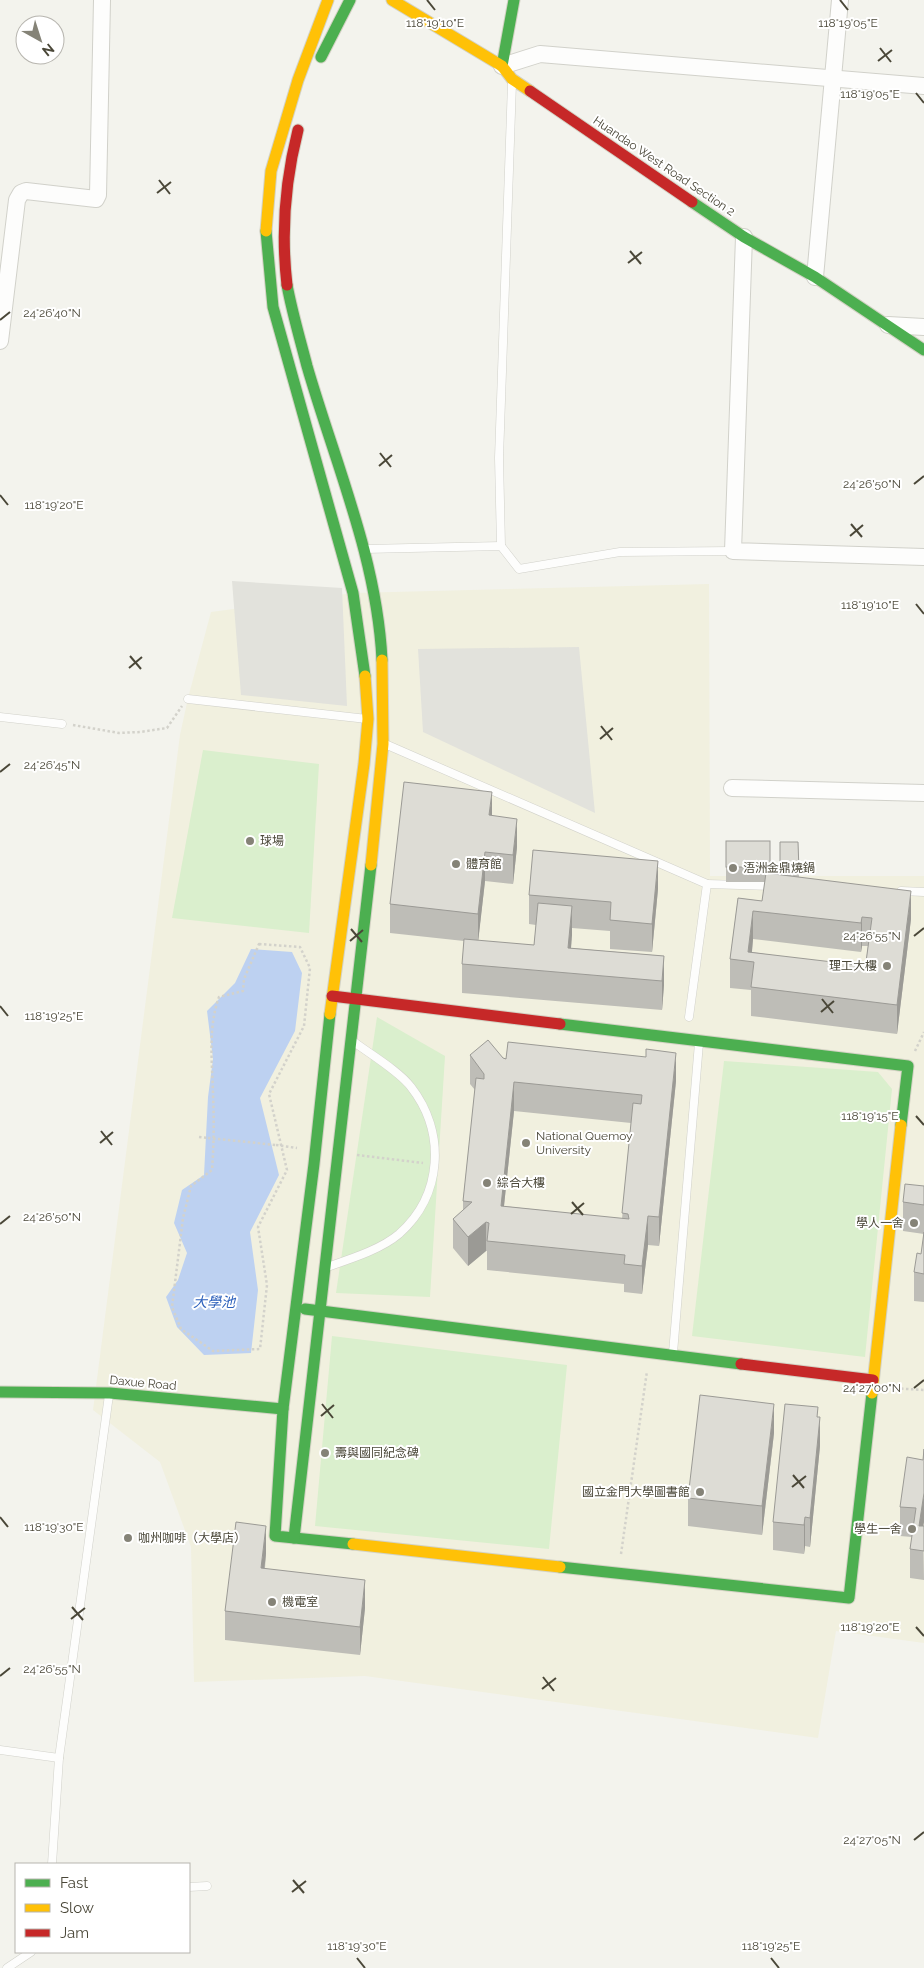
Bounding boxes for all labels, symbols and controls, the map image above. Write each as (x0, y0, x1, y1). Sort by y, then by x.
north arrow (15, 15, 65, 65)
text: 118°19'10"E (406, 16, 464, 30)
text: 118°19'05"E (818, 16, 878, 30)
text: N (39, 41, 57, 60)
text: 118°19'05"E (840, 87, 900, 101)
street label: Huandao West Road Section 2 (591, 113, 737, 219)
text: 24°26'40"N (23, 306, 81, 320)
text: 24°26'50"N (843, 477, 901, 491)
text: 118°19'20"E (24, 498, 84, 512)
text: 118°19'10"E (841, 598, 899, 612)
text: 24°26'45"N (24, 758, 80, 772)
place label: 球場 (260, 834, 284, 848)
marker: 球場 (244, 835, 256, 847)
place label: 體育館 (466, 857, 502, 871)
marker: 體育館 (450, 858, 462, 870)
place label: 浯洲金鼎燒鍋 (743, 861, 815, 875)
marker: 浯洲金鼎燒鍋 (727, 862, 739, 874)
text: 24°26'55"N (843, 929, 901, 943)
place label: 理工大樓 (829, 959, 877, 973)
marker: 理工大樓 (881, 960, 893, 972)
text: 118°19'25"E (25, 1009, 83, 1023)
text: 118°19'15"E (841, 1109, 899, 1123)
place label: National Quemoy University (536, 1129, 633, 1157)
marker: National Quemoy University (520, 1137, 532, 1149)
place label: 綜合大樓 (497, 1176, 545, 1190)
marker: 綜合大樓 (481, 1177, 493, 1189)
text: 24°26'50"N (23, 1210, 81, 1224)
place label: 學人一舍 (856, 1216, 904, 1230)
marker: 學人一舍 (908, 1217, 920, 1229)
water label: 大學池 (193, 1294, 237, 1310)
street label: Daxue Road (109, 1373, 177, 1393)
text: 24°27'00"N (843, 1381, 901, 1395)
place label: 壽與國同紀念碑 (335, 1446, 419, 1460)
marker: 壽與國同紀念碑 (319, 1447, 331, 1459)
place label: 國立金門大學圖書館 (582, 1485, 690, 1499)
marker: 國立金門大學圖書館 (694, 1486, 706, 1498)
text: 118°19'30"E (24, 1520, 84, 1534)
place label: 學生一舍 (854, 1522, 902, 1536)
marker: 學生一舍 (906, 1523, 918, 1535)
place label: 咖州咖啡（大學店） (138, 1531, 246, 1545)
marker: 咖州咖啡（大學店） (122, 1532, 134, 1544)
place label: 機電室 (282, 1595, 318, 1609)
marker: 機電室 (266, 1596, 278, 1608)
text: 118°19'20"E (840, 1620, 900, 1634)
text: 24°26'55"N (23, 1662, 81, 1676)
text: 24°27'05"N (843, 1833, 901, 1847)
legend (15, 1863, 190, 1953)
text: Fast (60, 1874, 88, 1892)
text: Slow (60, 1899, 94, 1917)
text: Jam (60, 1924, 89, 1942)
text: 118°19'30"E (327, 1939, 387, 1953)
text: 118°19'25"E (742, 1939, 800, 1953)

